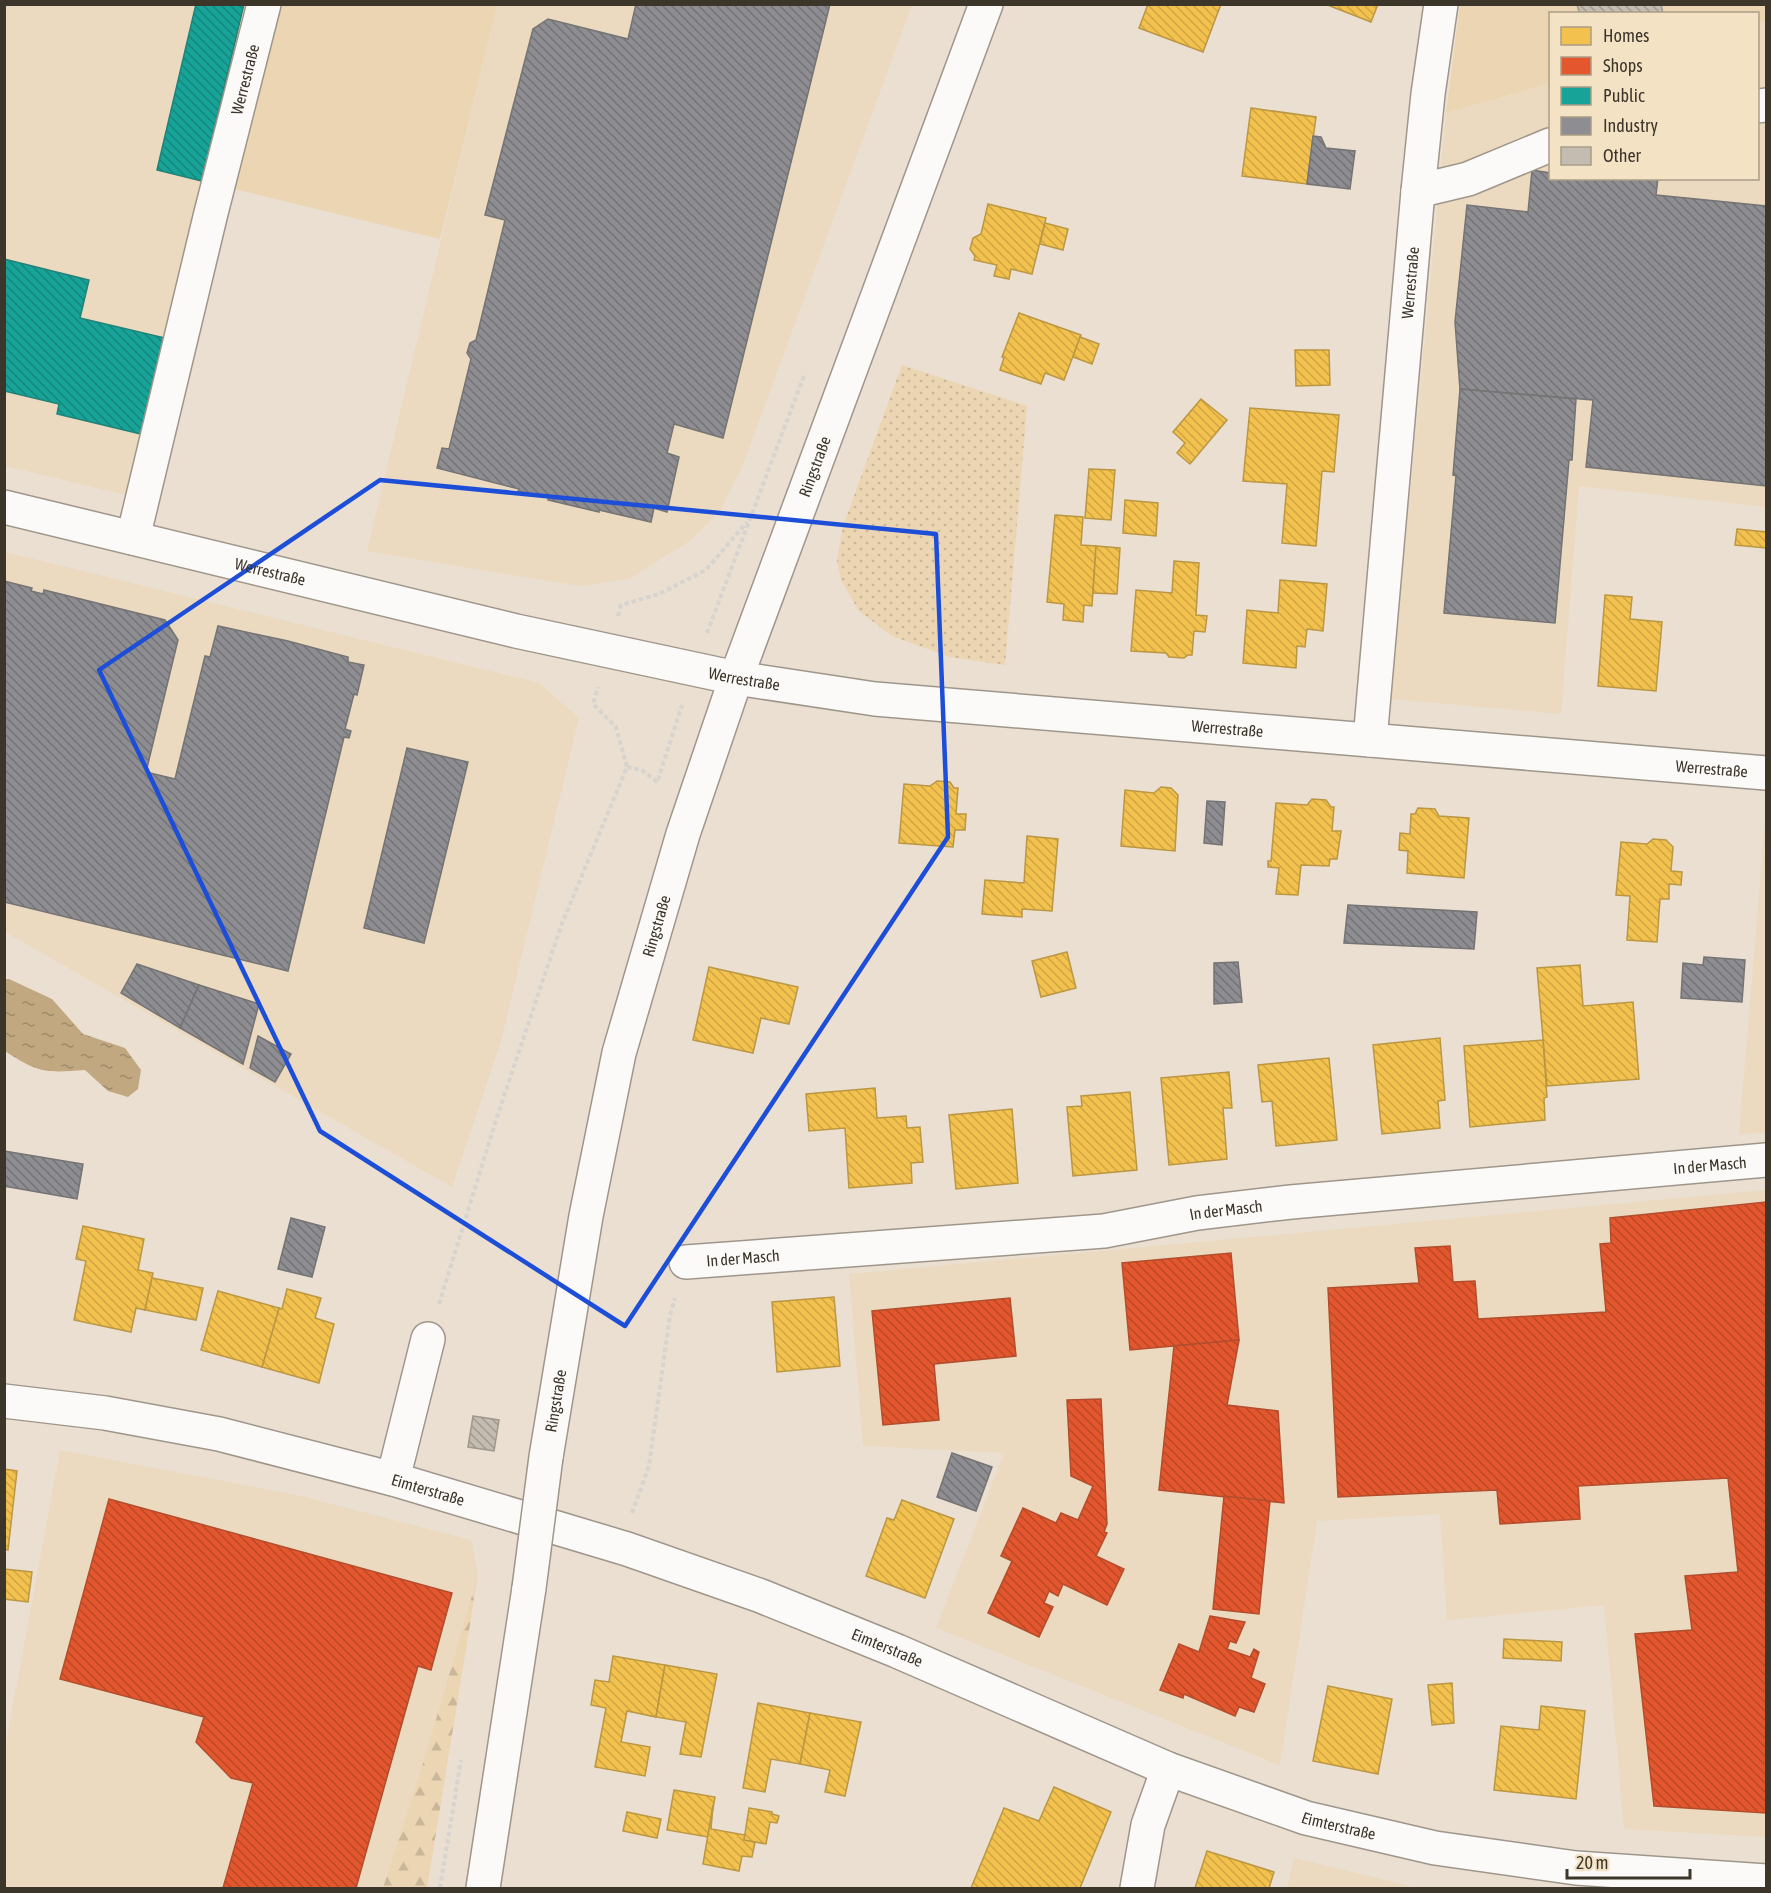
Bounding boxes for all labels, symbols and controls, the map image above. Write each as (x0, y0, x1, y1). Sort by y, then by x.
legend (1549, 12, 1759, 180)
text: Homes (1603, 25, 1649, 46)
street label: Werrestraße (227, 42, 262, 117)
text: Shops (1603, 55, 1643, 76)
text: Public (1603, 85, 1645, 106)
text: Industry (1603, 115, 1658, 136)
text: Other (1603, 145, 1642, 166)
street label: Werrestraße (1398, 246, 1422, 319)
street label: Ringstraße (795, 434, 834, 499)
street label: Werrestraße (233, 554, 307, 589)
street label: Werrestraße (707, 663, 781, 694)
street label: Werrestraße (1191, 716, 1264, 740)
street label: Werrestraße (1675, 757, 1748, 780)
street label: Ringstraße (639, 893, 674, 959)
street label: In der Masch (1673, 1153, 1747, 1177)
street label: In der Masch (1188, 1196, 1263, 1223)
street label: In der Masch (706, 1246, 780, 1269)
street label: Ringstraße (541, 1368, 569, 1433)
street label: Eimterstraße (389, 1470, 467, 1509)
street label: Eimterstraße (849, 1625, 926, 1670)
street label: Eimterstraße (1299, 1808, 1378, 1843)
scale bar (1567, 1842, 1690, 1880)
text: 20 m (1576, 1852, 1608, 1873)

